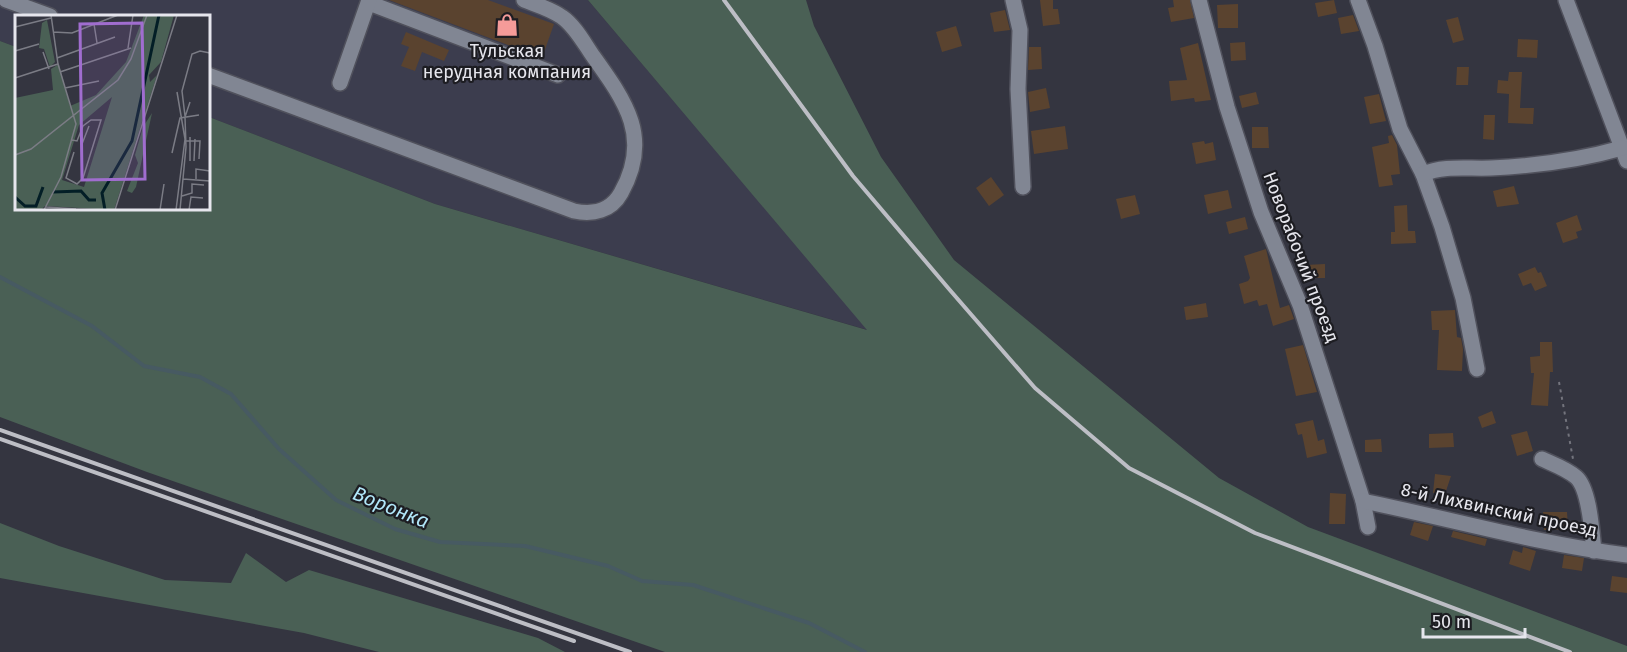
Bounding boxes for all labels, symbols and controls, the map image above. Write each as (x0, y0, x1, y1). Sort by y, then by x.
shop icon: Тульская нерудная компания (494, 12, 520, 38)
inset map (15, 15, 210, 210)
place label: Тульская нерудная компания (423, 40, 591, 83)
street label: Новорабочий проезд (1258, 169, 1344, 345)
street label: 8-й Лихвинский проезд (1399, 478, 1599, 542)
water label: Воронка (349, 481, 433, 533)
scale bar (1423, 601, 1525, 639)
text: 50 m (1432, 611, 1471, 633)

